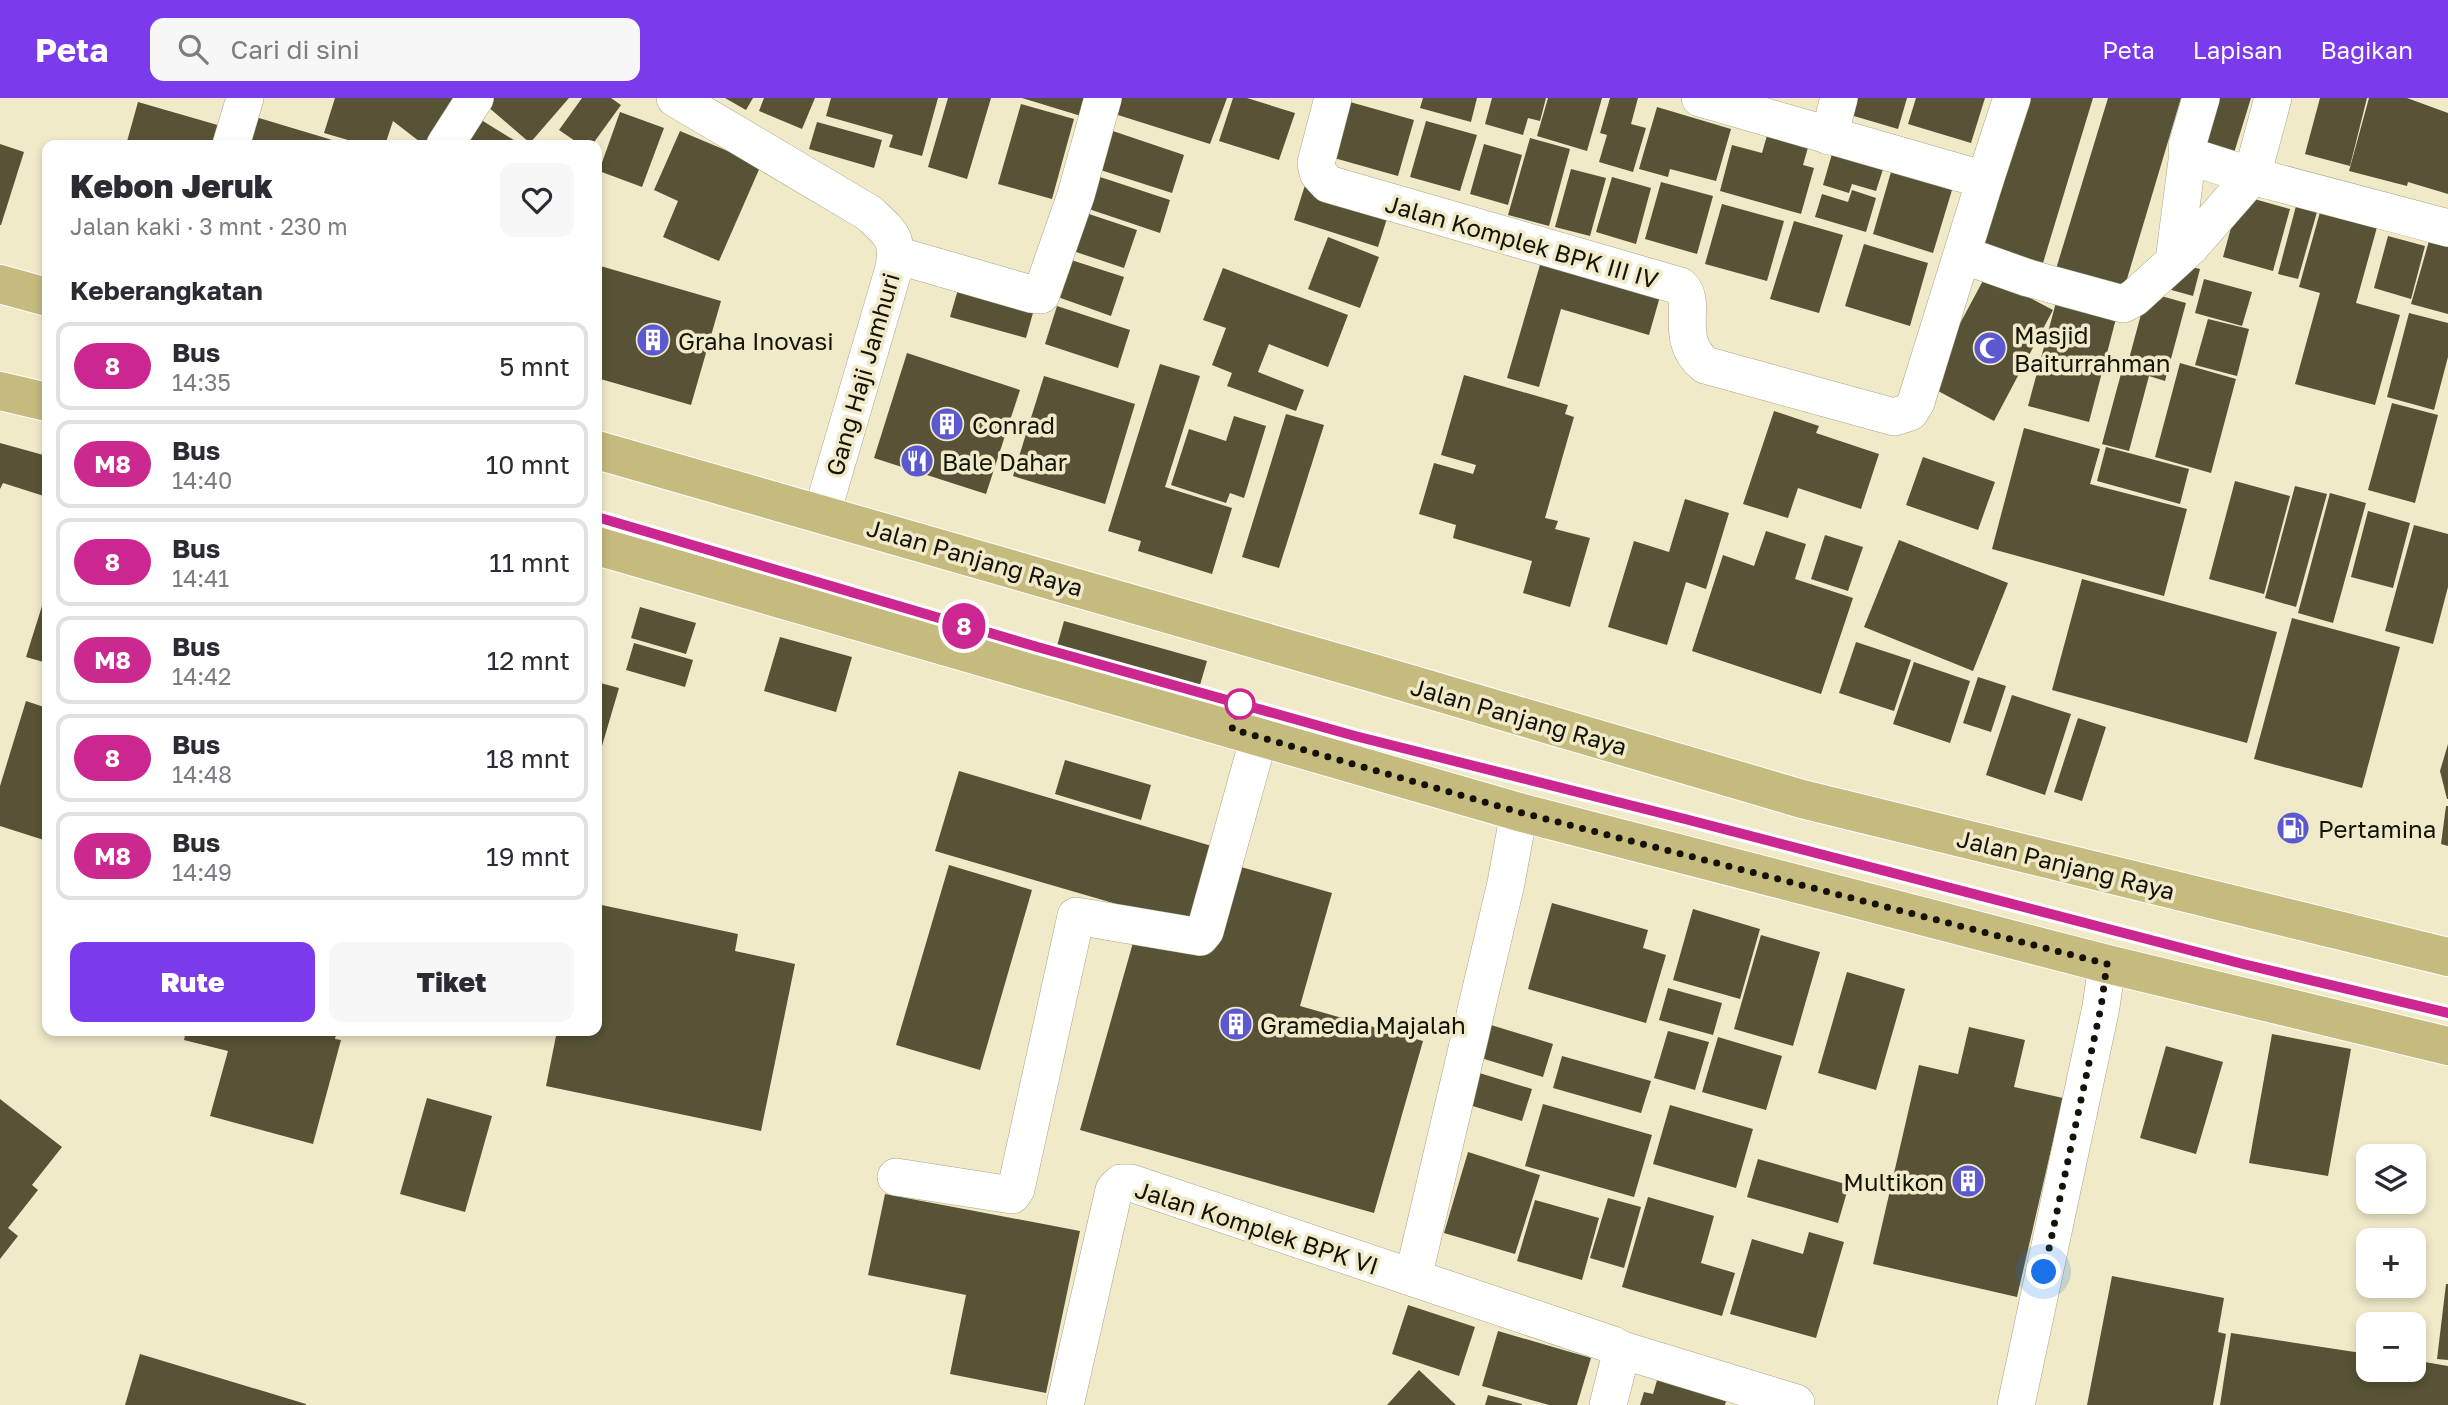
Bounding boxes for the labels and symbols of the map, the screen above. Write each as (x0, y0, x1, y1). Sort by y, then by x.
street label: Jalan Komplek BPK III IV (1382, 188, 1662, 294)
street label: Gang Haji Jamhuri (819, 269, 905, 479)
place label: Masjid Baiturrahman (2014, 320, 2171, 377)
building icon: Graha Inovasi (634, 321, 672, 359)
place label: Graha Inovasi (678, 326, 834, 355)
mosque icon: Masjid Baiturrahman (1971, 329, 2009, 367)
building icon: Conrad (928, 405, 966, 443)
place label: Conrad (972, 410, 1055, 439)
restaurant icon: Bale Dahar (898, 442, 936, 480)
place label: Bale Dahar (942, 447, 1067, 476)
street label: Jalan Panjang Raya (864, 512, 1086, 602)
line badge: 8 (941, 603, 987, 649)
street label: Jalan Panjang Raya (1408, 671, 1630, 761)
unlabelled marker (1225, 689, 1255, 719)
fuel station icon: Pertamina (2274, 809, 2312, 847)
place label: Pertamina (2318, 814, 2436, 843)
street label: Jalan Panjang Raya (1954, 823, 2178, 905)
building icon: Gramedia Majalah (1217, 1005, 1255, 1043)
place label: Gramedia Majalah (1260, 1010, 1466, 1039)
building icon: Multikon (1949, 1162, 1987, 1200)
place label: Multikon (1843, 1167, 1944, 1196)
street label: Jalan Komplek BPK VI (1132, 1174, 1382, 1280)
your location (2026, 1254, 2061, 1289)

